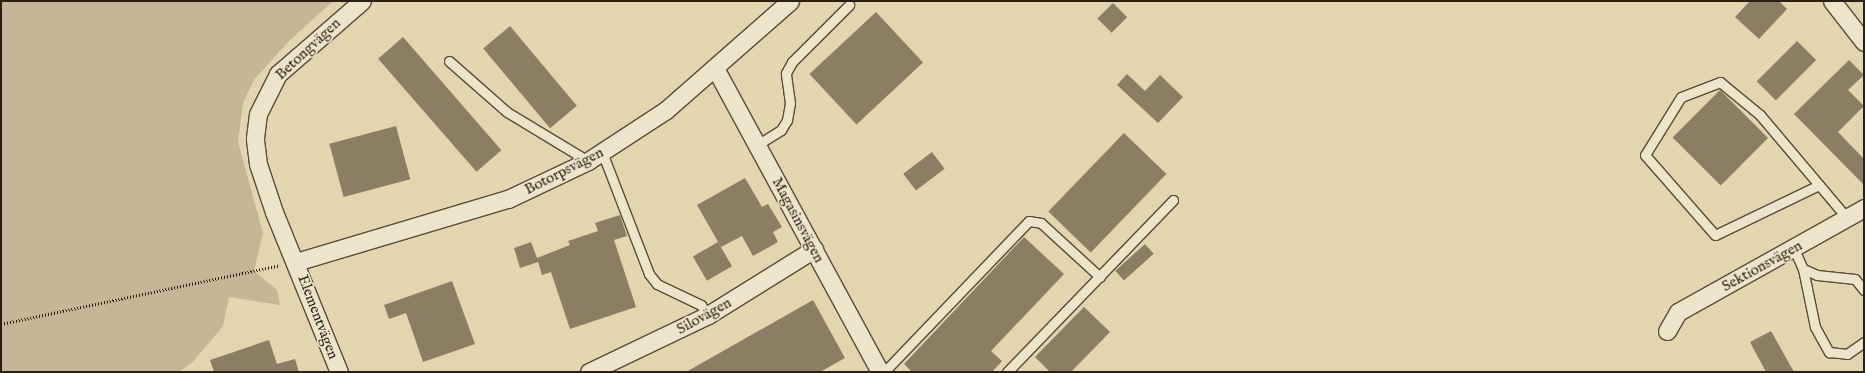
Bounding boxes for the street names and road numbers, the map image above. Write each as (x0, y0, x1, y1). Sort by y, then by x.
street label: Betongvägen (272, 14, 344, 84)
street label: Botorpsvägen (522, 143, 606, 199)
street label: Magasinsvägen (768, 174, 828, 266)
street label: Sektionsvägen (1719, 237, 1805, 295)
street label: Elementvägen (294, 272, 342, 362)
street label: Silovägen (674, 294, 734, 338)

